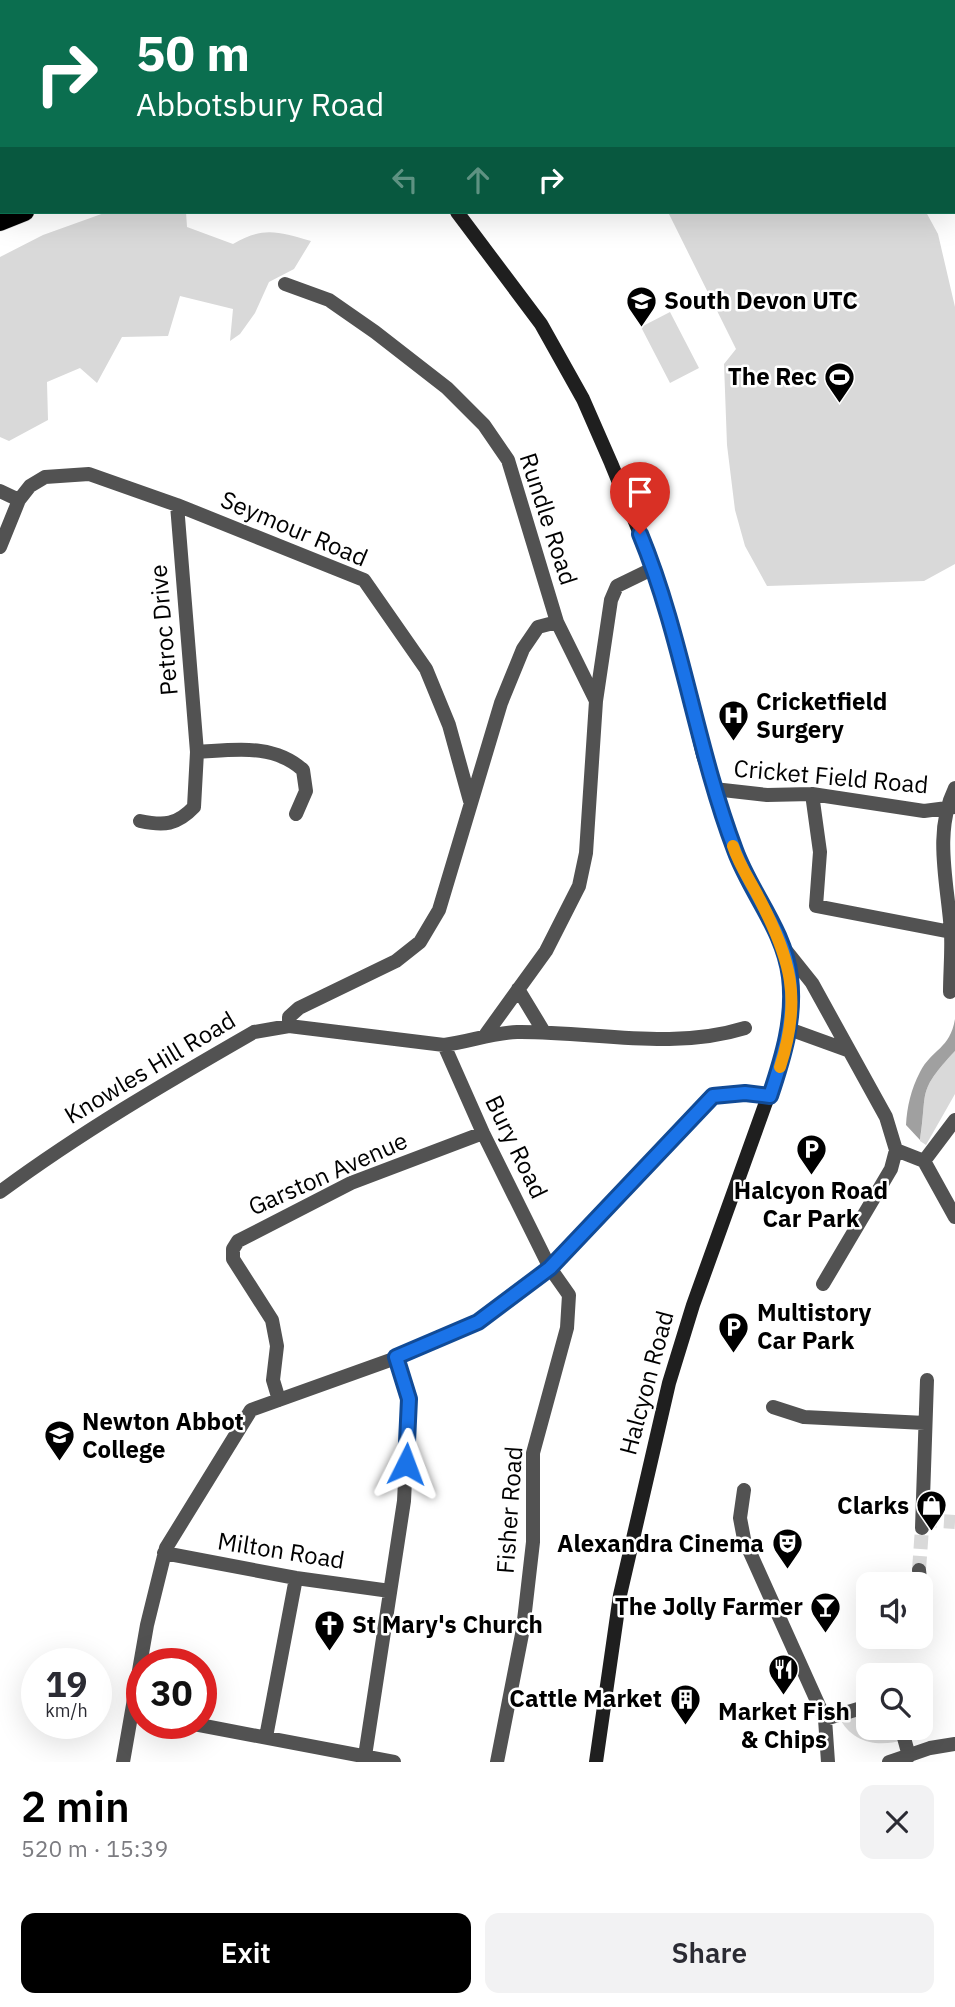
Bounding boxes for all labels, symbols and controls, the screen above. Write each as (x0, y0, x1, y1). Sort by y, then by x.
text: 50 m (136, 21, 250, 84)
icon: right (21, 28, 112, 119)
text: Abbotsbury Road (136, 83, 384, 125)
icon: left (386, 161, 424, 199)
icon: ahead (459, 161, 497, 199)
icon: right (532, 161, 570, 199)
school or university icon: South Devon UTC (624, 284, 658, 328)
place label: South Devon UTC (664, 284, 858, 316)
place label: The Rec (728, 360, 817, 392)
sports icon: The Rec (823, 360, 857, 404)
street label: Rundle Road (513, 449, 585, 589)
pin (610, 462, 670, 534)
icon: arrive (621, 473, 659, 511)
street label: Seymour Road (216, 483, 373, 573)
street label: Petroc Drive (141, 563, 185, 697)
place label: Cricketfield Surgery (756, 685, 887, 745)
hospital icon: Cricketfield Surgery (716, 699, 750, 743)
street label: Cricket Field Road (732, 752, 930, 800)
street label: Knowles Hill Road (58, 1003, 241, 1131)
street label: Bury Road (478, 1090, 556, 1204)
street label: Garston Avenue (243, 1124, 412, 1222)
parking icon: Halcyon Road Car Park (794, 1132, 828, 1176)
place label: Halcyon Road Car Park (734, 1174, 888, 1234)
place label: Multistory Car Park (757, 1296, 872, 1356)
street label: Halcyon Road (611, 1307, 681, 1458)
parking icon: Multistory Car Park (717, 1310, 751, 1354)
place label: Newton Abbot College (82, 1405, 244, 1465)
school or university icon: Newton Abbot College (42, 1419, 76, 1463)
position arrow (369, 1427, 443, 1501)
street label: Fisher Road (489, 1445, 529, 1575)
place label: Clarks (837, 1489, 909, 1521)
shop icon: Clarks (915, 1489, 949, 1533)
street label: Milton Road (215, 1524, 347, 1576)
place label: Alexandra Cinema (557, 1527, 764, 1559)
theatre icon: Alexandra Cinema (770, 1527, 804, 1571)
map controls (856, 1572, 933, 1740)
button: sound (856, 1572, 933, 1649)
place label: The Jolly Farmer (615, 1590, 803, 1622)
bar icon: The Jolly Farmer (809, 1590, 843, 1634)
church icon: St Mary's Church (312, 1608, 346, 1652)
place label: St Mary's Church (352, 1608, 543, 1640)
speed limit sign: 30 (126, 1648, 217, 1739)
restaurant icon: Market Fish & Chips (767, 1653, 801, 1697)
text: 19 (45, 1661, 88, 1707)
button: search (856, 1663, 933, 1740)
place label: Cattle Market (509, 1682, 662, 1714)
building icon: Cattle Market (668, 1682, 702, 1726)
place label: Market Fish & Chips (718, 1695, 850, 1755)
text: km/h (45, 1699, 88, 1722)
text: 2 min (21, 1779, 130, 1834)
button: close (860, 1785, 934, 1859)
text: 520 m · 15:39 (21, 1833, 168, 1863)
button: Exit (21, 1913, 471, 1993)
button: Share (485, 1913, 934, 1993)

